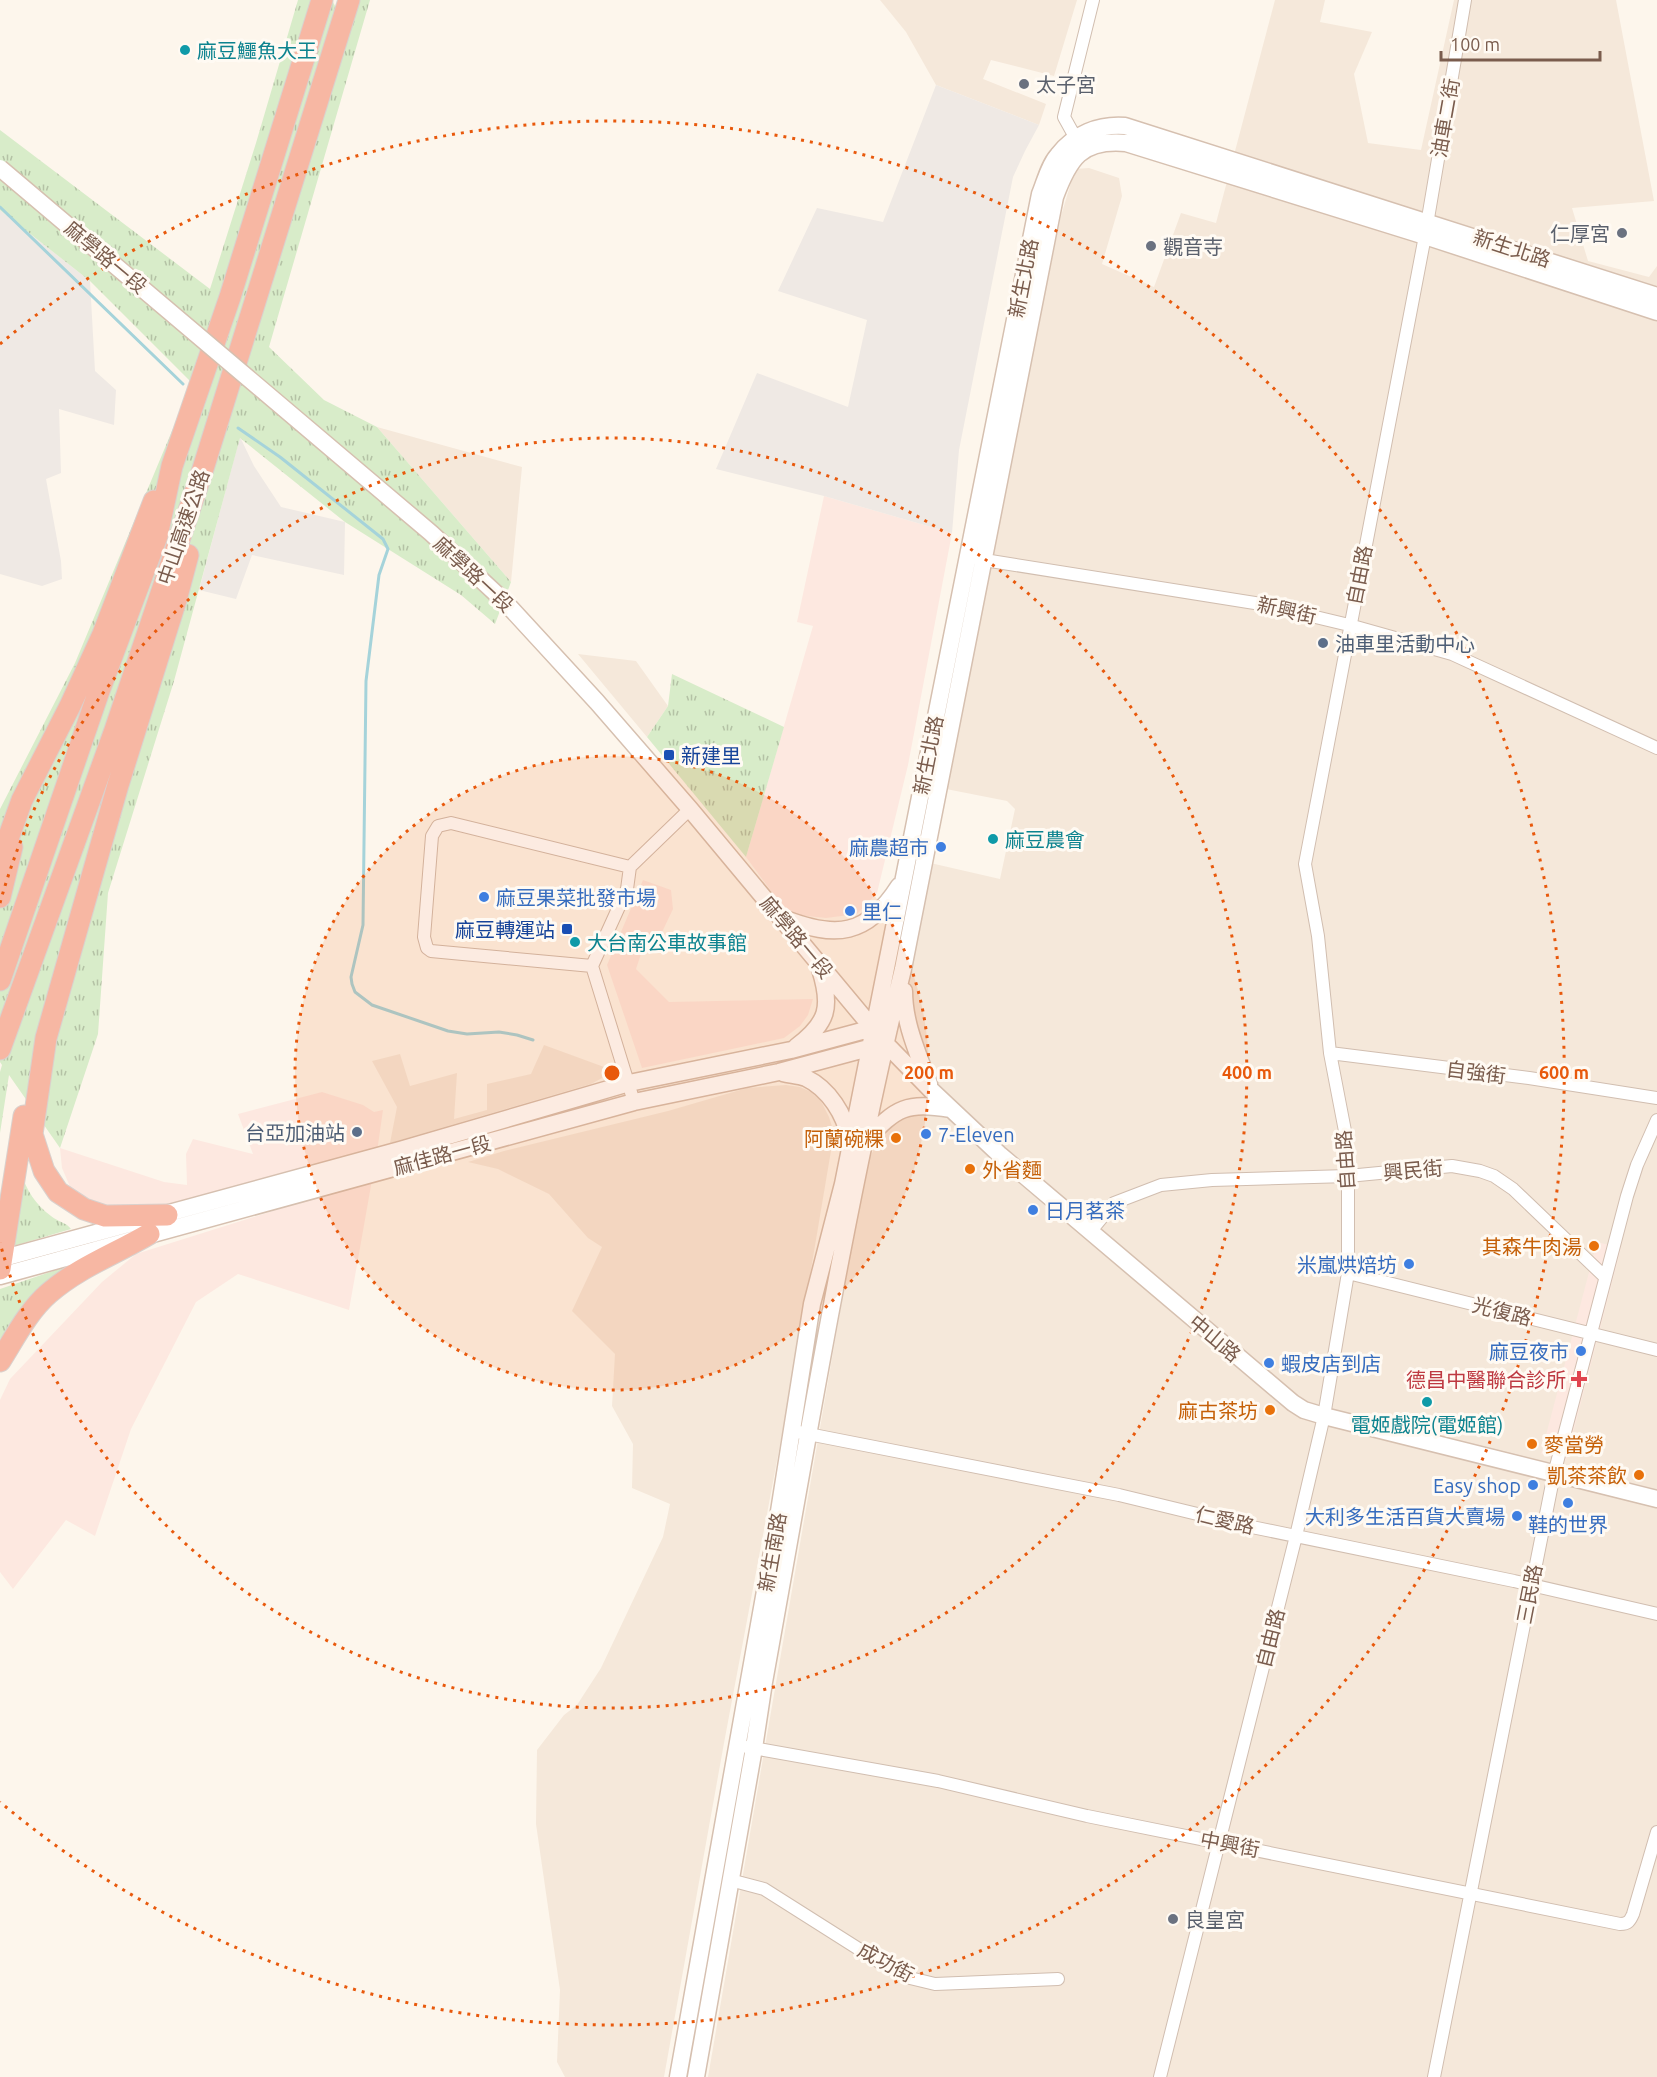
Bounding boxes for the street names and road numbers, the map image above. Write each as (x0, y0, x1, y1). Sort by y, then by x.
street label: 油車二街 (1427, 77, 1463, 159)
street label: 麻學路一段 (60, 216, 152, 298)
street label: 新生北路 (1470, 225, 1554, 271)
street label: 新生北路 (1004, 237, 1042, 319)
street label: 中山高速公路 (153, 467, 213, 587)
street label: 麻學路一段 (430, 531, 518, 617)
street label: 自由路 (1342, 543, 1376, 607)
street label: 新興街 (1255, 592, 1319, 628)
street label: 新生北路 (909, 714, 947, 796)
street label: 麻學路一段 (756, 891, 838, 983)
street label: 自強街 (1445, 1057, 1507, 1087)
street label: 自由路 (1331, 1129, 1359, 1191)
street label: 麻佳路一段 (391, 1131, 493, 1179)
street label: 興民街 (1382, 1156, 1444, 1184)
street label: 光復路 (1470, 1293, 1534, 1329)
street label: 中山路 (1185, 1310, 1245, 1366)
street label: 仁愛路 (1193, 1502, 1257, 1538)
street label: 新生南路 (754, 1511, 790, 1593)
street label: 三民路 (1512, 1562, 1546, 1626)
street label: 自由路 (1252, 1606, 1288, 1670)
street label: 中興街 (1198, 1827, 1262, 1861)
street label: 成功街 (854, 1938, 918, 1986)

